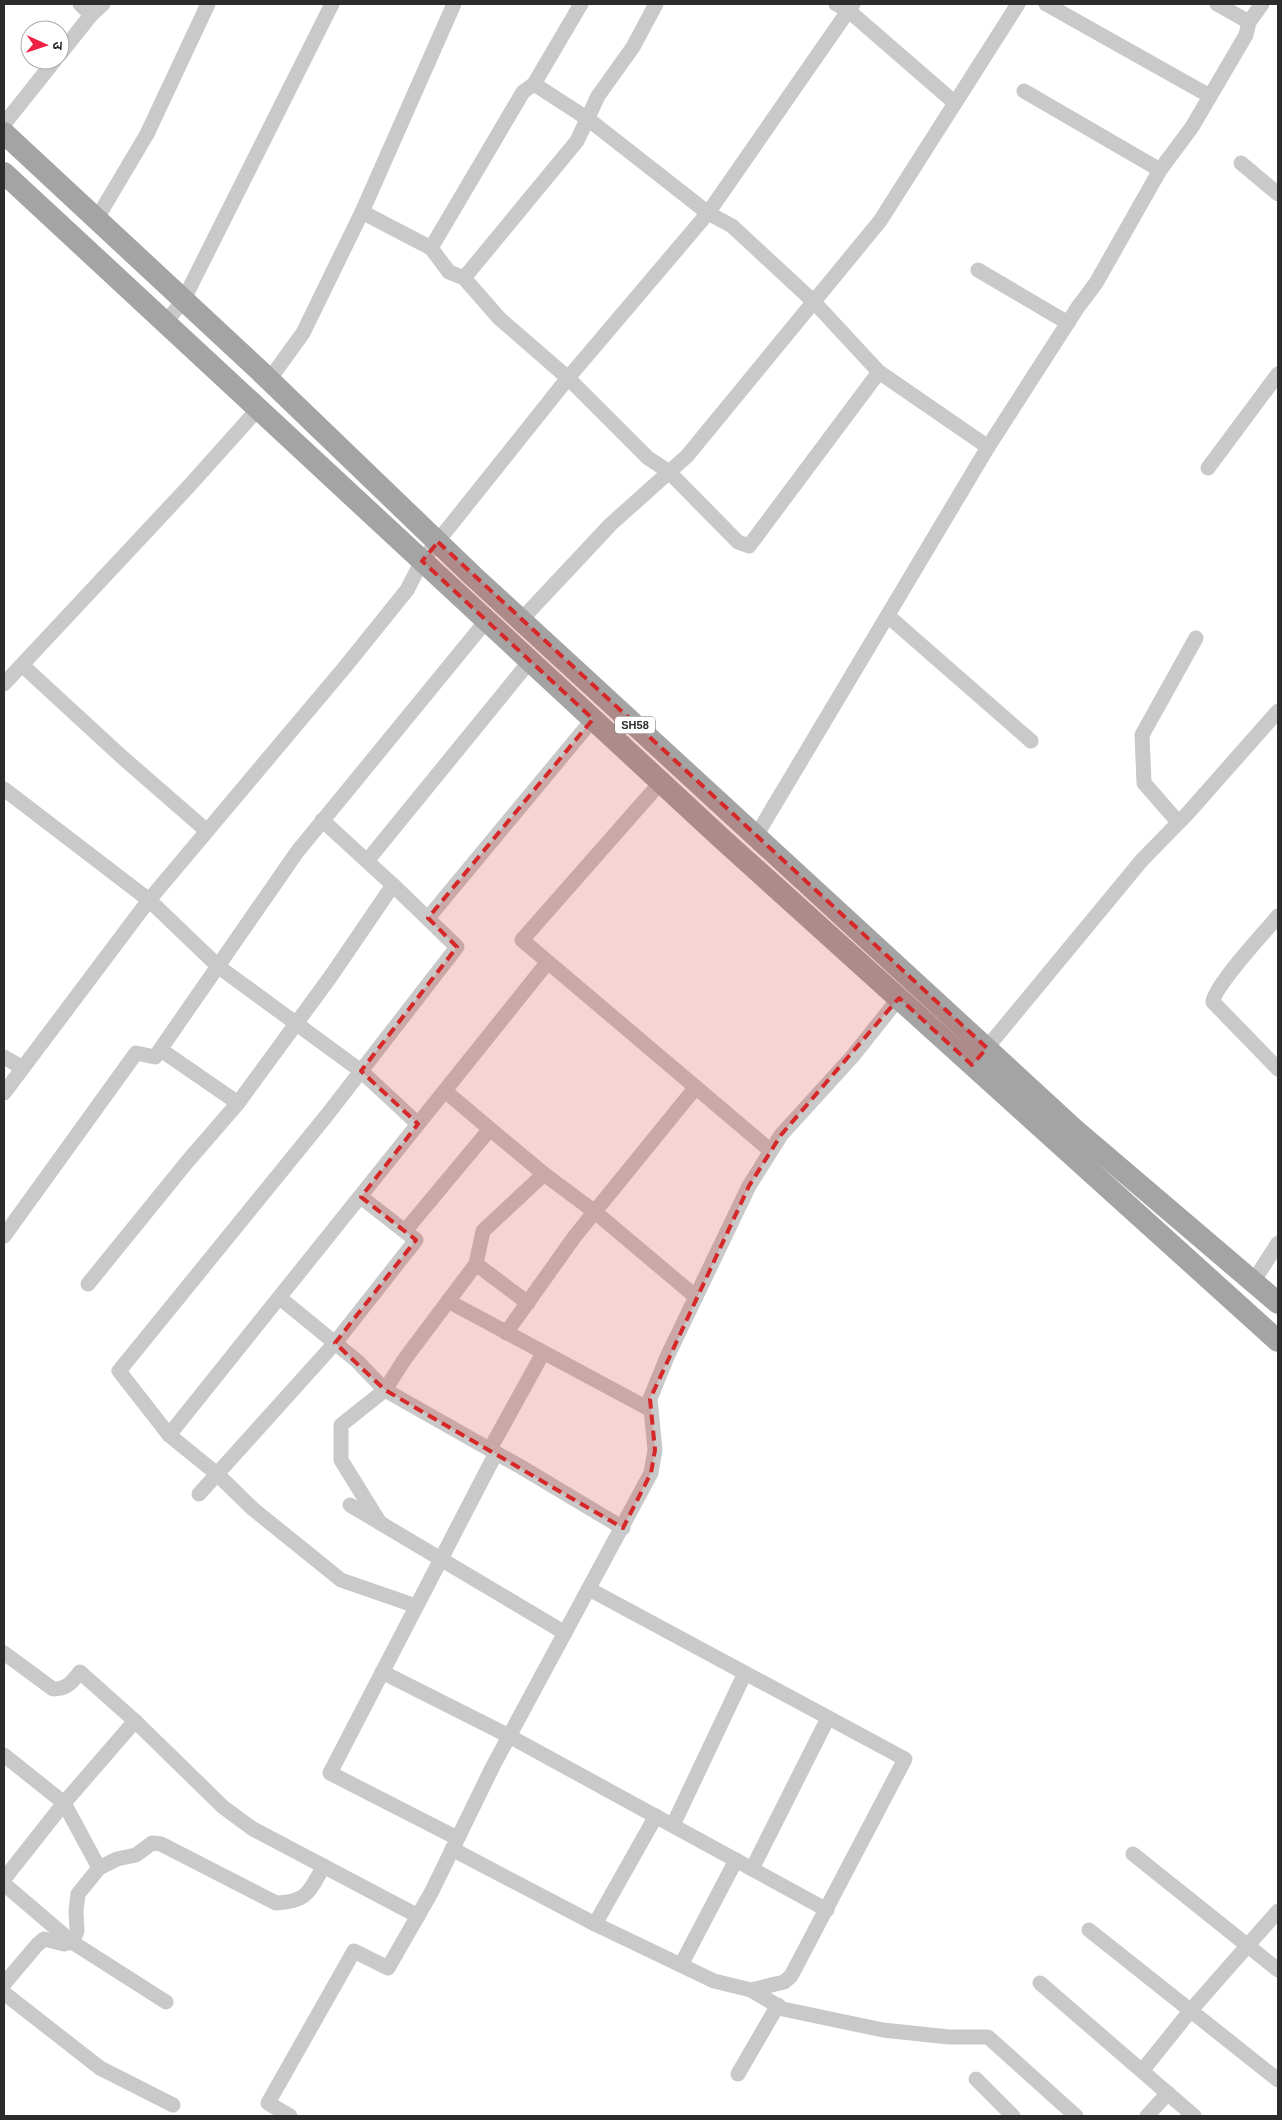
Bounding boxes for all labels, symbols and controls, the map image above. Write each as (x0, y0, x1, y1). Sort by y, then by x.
north arrow (20, 20, 70, 70)
text: उ (50, 41, 66, 51)
road number: SH58 (615, 716, 655, 734)

